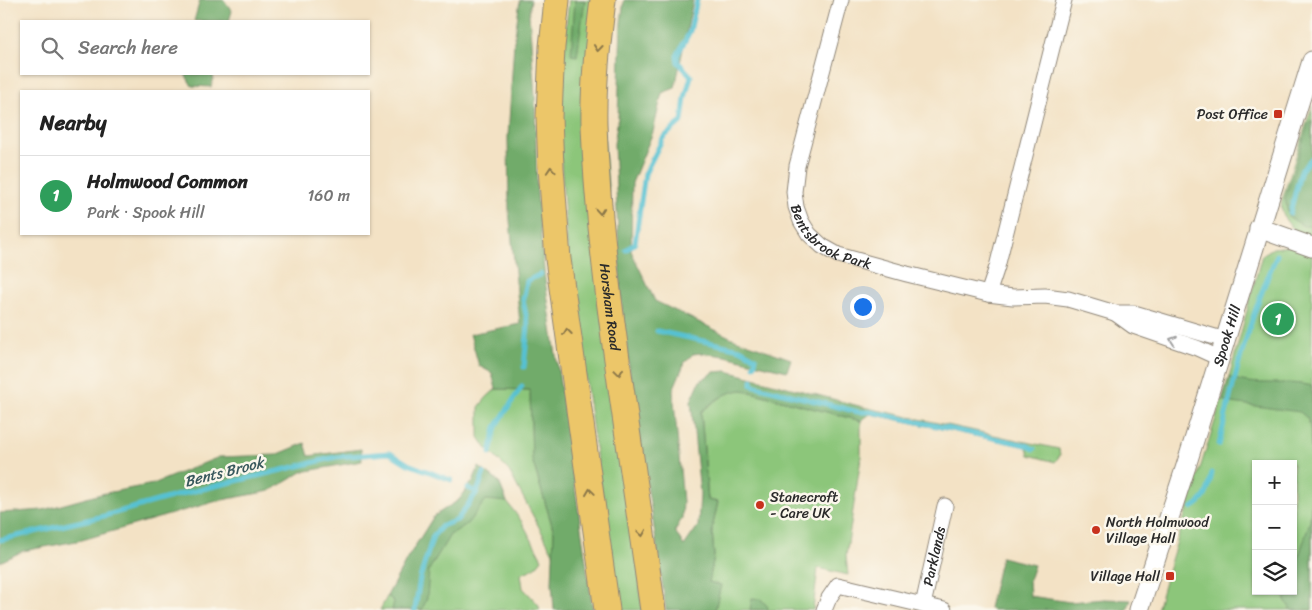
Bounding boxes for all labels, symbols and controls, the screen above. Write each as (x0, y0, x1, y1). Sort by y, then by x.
search box (20, 20, 370, 75)
text: Search here (78, 31, 178, 64)
icon: search (38, 34, 66, 62)
one-way arrow (593, 45, 604, 53)
place label: Post Office (1197, 102, 1268, 127)
text: Nearby (40, 104, 106, 142)
marker: Post Office (1272, 108, 1284, 120)
text: Holmwood Common (87, 165, 248, 198)
one-way arrow (546, 166, 557, 174)
text: 1 (53, 181, 59, 210)
text: 160 m (307, 181, 350, 210)
text: Park · Spook Hill (87, 198, 205, 227)
street label: Bentsbrook Park (783, 201, 875, 277)
one-way arrow (594, 207, 605, 215)
street label: Horsham Road (592, 262, 628, 354)
your location (850, 294, 876, 320)
pin: 1 (1262, 300, 1294, 338)
street label: Spook Hill (1206, 301, 1249, 370)
one-way arrow (562, 327, 573, 335)
one-way arrow (1170, 336, 1178, 346)
one-way arrow (613, 368, 624, 376)
water label: Bents Brook (182, 449, 268, 494)
map controls (1252, 460, 1297, 595)
button: + (1252, 460, 1297, 505)
place label: Stanecroft - Care UK (770, 485, 838, 526)
one-way arrow (585, 488, 596, 496)
marker: Stanecroft - Care UK (754, 499, 766, 511)
button: − (1252, 505, 1297, 550)
place label: North Holmwood Village Hall (1106, 510, 1210, 551)
street label: Parklands (916, 524, 953, 589)
marker: North Holmwood Village Hall (1090, 524, 1102, 536)
one-way arrow (637, 528, 647, 537)
button: layers (1252, 550, 1297, 595)
place label: Village Hall (1090, 564, 1161, 589)
marker: Village Hall (1164, 570, 1176, 582)

